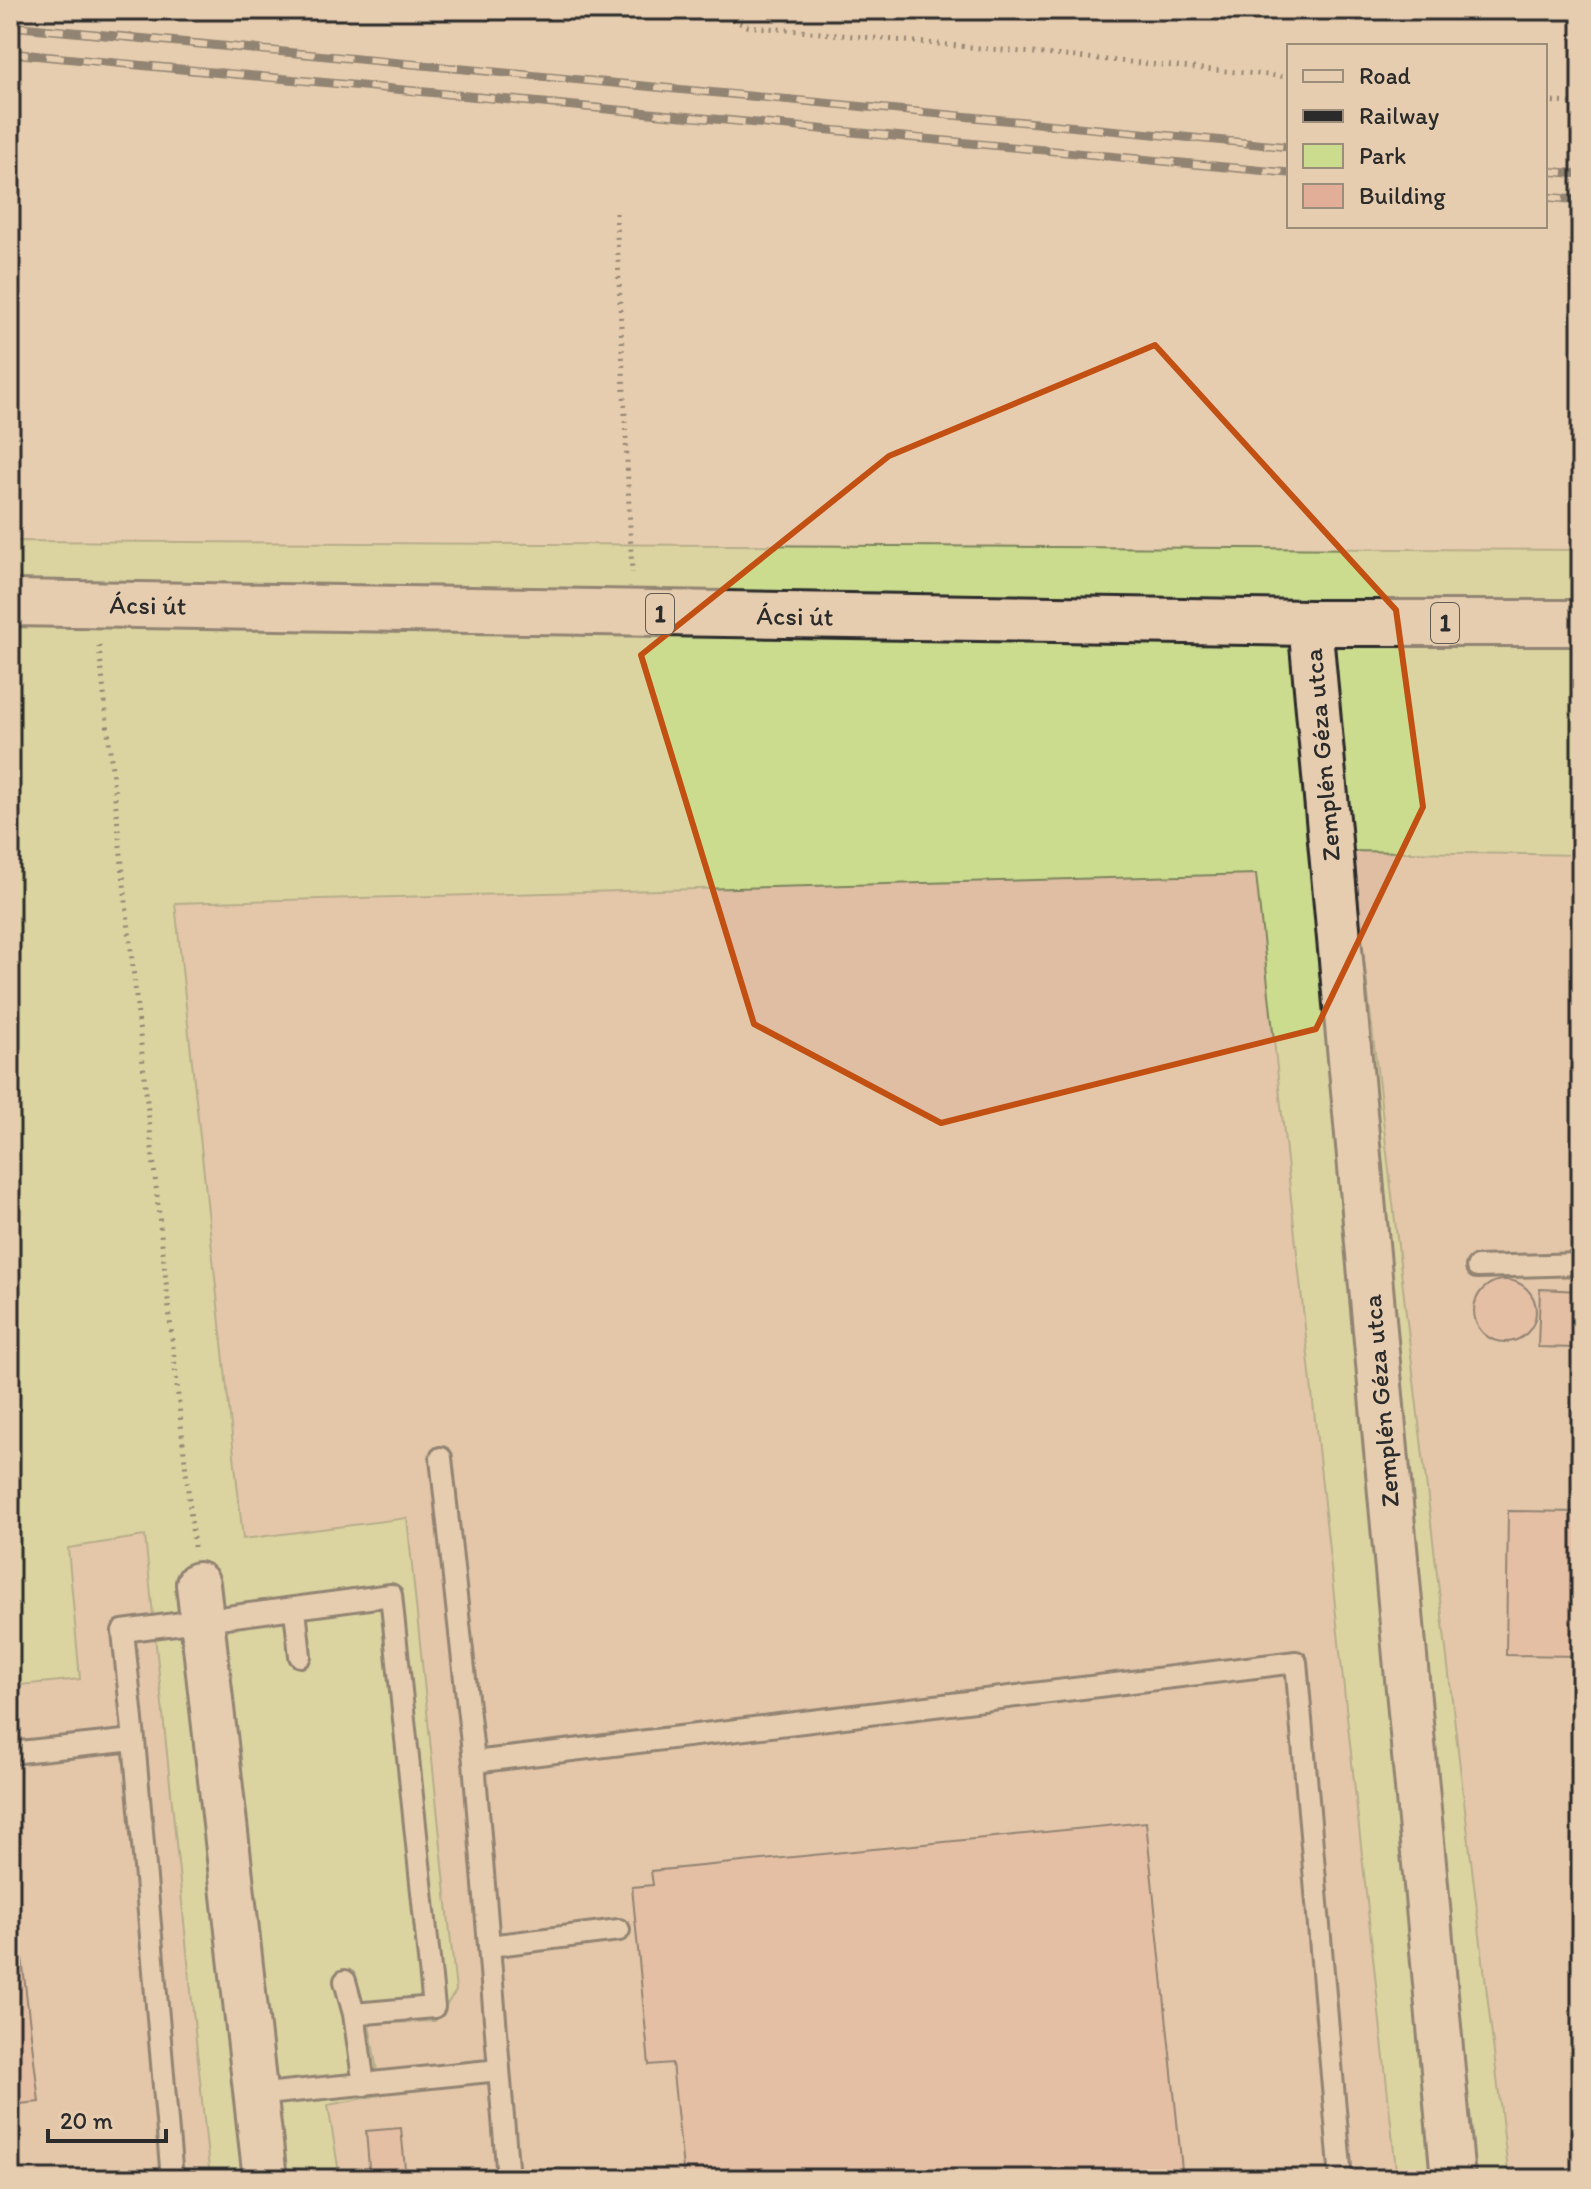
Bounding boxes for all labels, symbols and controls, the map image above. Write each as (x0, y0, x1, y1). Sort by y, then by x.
legend (1287, 44, 1547, 228)
text: Road (1359, 61, 1411, 90)
text: Railway (1359, 101, 1440, 130)
text: Park (1359, 141, 1406, 170)
text: Building (1359, 181, 1446, 210)
street label: Ácsi út (109, 588, 187, 622)
road number: 1 (646, 594, 674, 634)
street label: Ácsi út (756, 599, 834, 633)
road number: 1 (1431, 603, 1459, 643)
street label: Zemplén Géza utca (1297, 647, 1347, 863)
street label: Zemplén Géza utca (1356, 1293, 1406, 1509)
scale bar (48, 2093, 166, 2143)
text: 20 m (60, 2106, 113, 2135)

